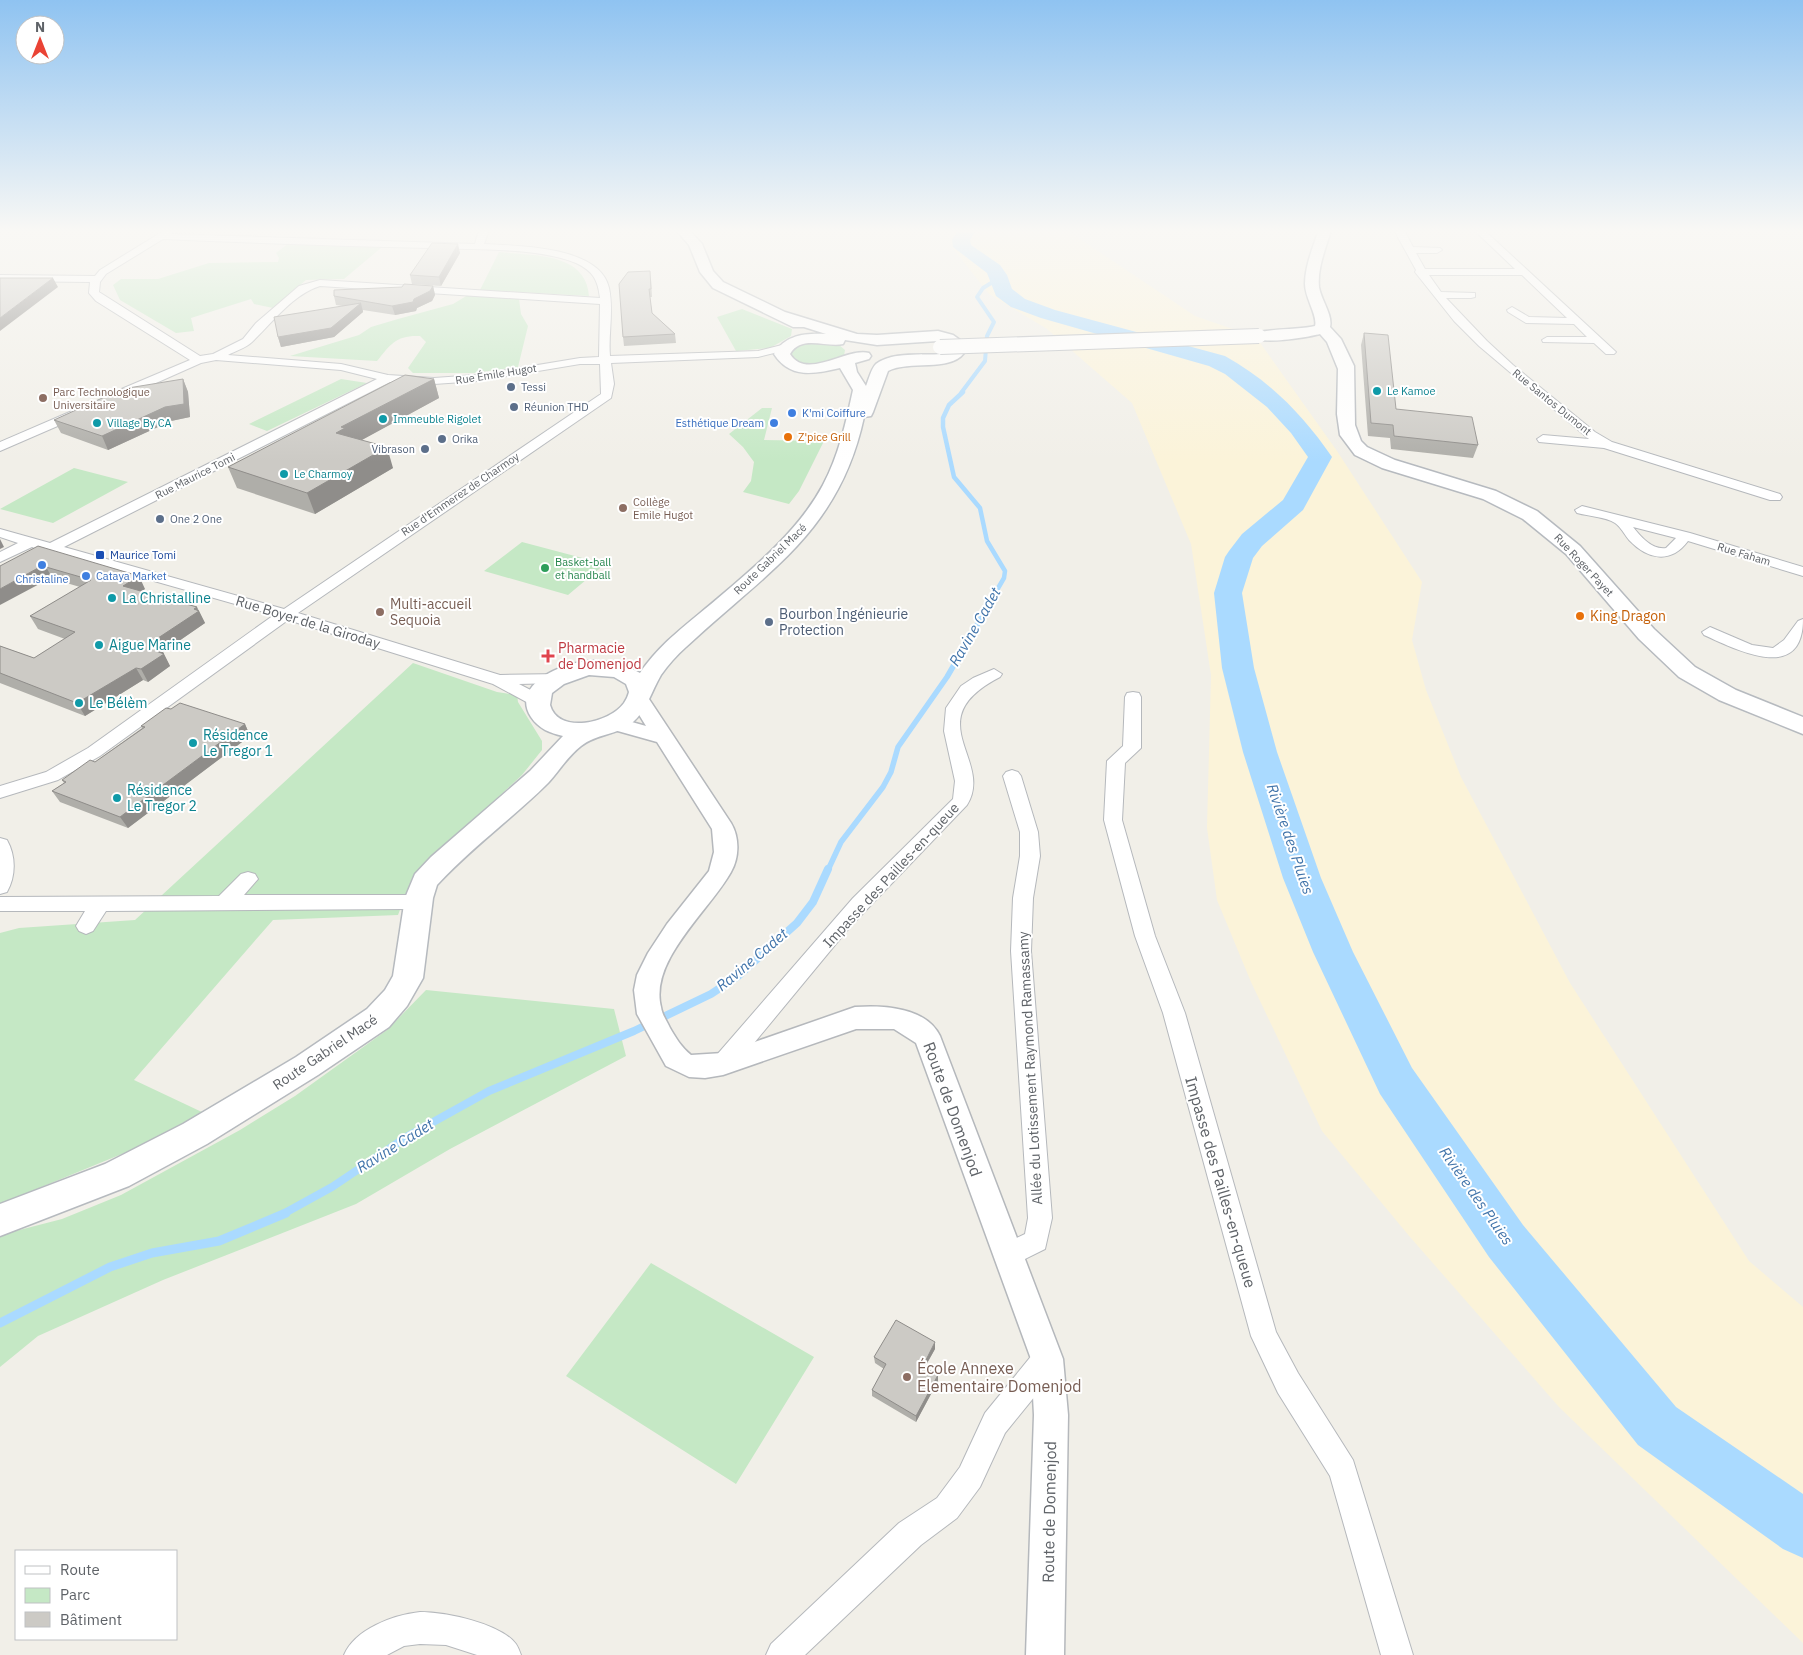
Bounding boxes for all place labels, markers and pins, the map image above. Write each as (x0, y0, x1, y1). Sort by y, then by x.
place label: Tessi (521, 380, 546, 394)
marker: Tessi (505, 381, 517, 393)
place label: Le Kamoe (1387, 384, 1436, 398)
place label: Parc Technologique Universitaire (53, 385, 150, 412)
marker: Le Kamoe (1371, 385, 1383, 397)
marker: Parc Technologique Universitaire (37, 392, 49, 404)
place label: Réunion THD (524, 400, 589, 414)
marker: Réunion THD (508, 401, 520, 413)
place label: K'mi Coiffure (802, 406, 866, 420)
marker: K'mi Coiffure (786, 407, 798, 419)
place label: Immeuble Rigolet (393, 412, 482, 426)
marker: Immeuble Rigolet (377, 413, 389, 425)
place label: Village By CA (107, 416, 172, 430)
place label: Esthétique Dream (675, 416, 764, 430)
marker: Village By CA (91, 417, 103, 429)
marker: Esthétique Dream (768, 417, 780, 429)
place label: Z'pice Grill (798, 430, 851, 444)
marker: Z'pice Grill (782, 431, 794, 443)
place label: Orika (452, 432, 478, 446)
marker: Orika (436, 433, 448, 445)
place label: Vibrason (372, 442, 415, 456)
marker: Vibrason (419, 443, 431, 455)
place label: Le Charmoy (294, 467, 353, 481)
marker: Le Charmoy (278, 468, 290, 480)
place label: Collège Emile Hugot (633, 495, 693, 522)
marker: Collège Emile Hugot (617, 502, 629, 514)
place label: One 2 One (170, 512, 222, 526)
marker: One 2 One (154, 513, 166, 525)
place label: Maurice Tomi (110, 548, 176, 562)
marker: Maurice Tomi (94, 549, 106, 561)
place label: Basket-ball et handball (555, 555, 611, 582)
marker: Christaline (36, 559, 48, 571)
marker: Basket-ball et handball (539, 562, 551, 574)
place label: Cataya Market (96, 569, 167, 583)
marker: Cataya Market (80, 570, 92, 582)
place label: Christaline (16, 572, 68, 586)
place label: La Christalline (122, 589, 211, 607)
marker: La Christalline (106, 592, 118, 604)
place label: Multi-accueil Sequoia (390, 595, 472, 629)
place label: Bourbon Ingénieurie Protection (779, 605, 909, 639)
marker: Multi-accueil Sequoia (374, 606, 386, 618)
place label: King Dragon (1590, 607, 1666, 625)
marker: King Dragon (1574, 610, 1586, 622)
marker: Bourbon Ingénieurie Protection (763, 616, 775, 628)
place label: Aigue Marine (109, 636, 191, 654)
marker: Aigue Marine (93, 639, 105, 651)
place label: Pharmacie de Domenjod (558, 639, 642, 673)
marker: Pharmacie de Domenjod (542, 650, 554, 662)
place label: Le Bélèm (89, 694, 147, 712)
marker: Le Bélèm (73, 697, 85, 709)
place label: Résidence Le Tregor 1 (203, 726, 273, 760)
marker: Résidence Le Tregor 1 (187, 737, 199, 749)
place label: Résidence Le Tregor 2 (127, 781, 197, 815)
marker: Résidence Le Tregor 2 (111, 792, 123, 804)
place label: École Annexe Elementaire Domenjod (917, 1357, 1082, 1396)
marker: École Annexe Elementaire Domenjod (901, 1371, 913, 1383)

